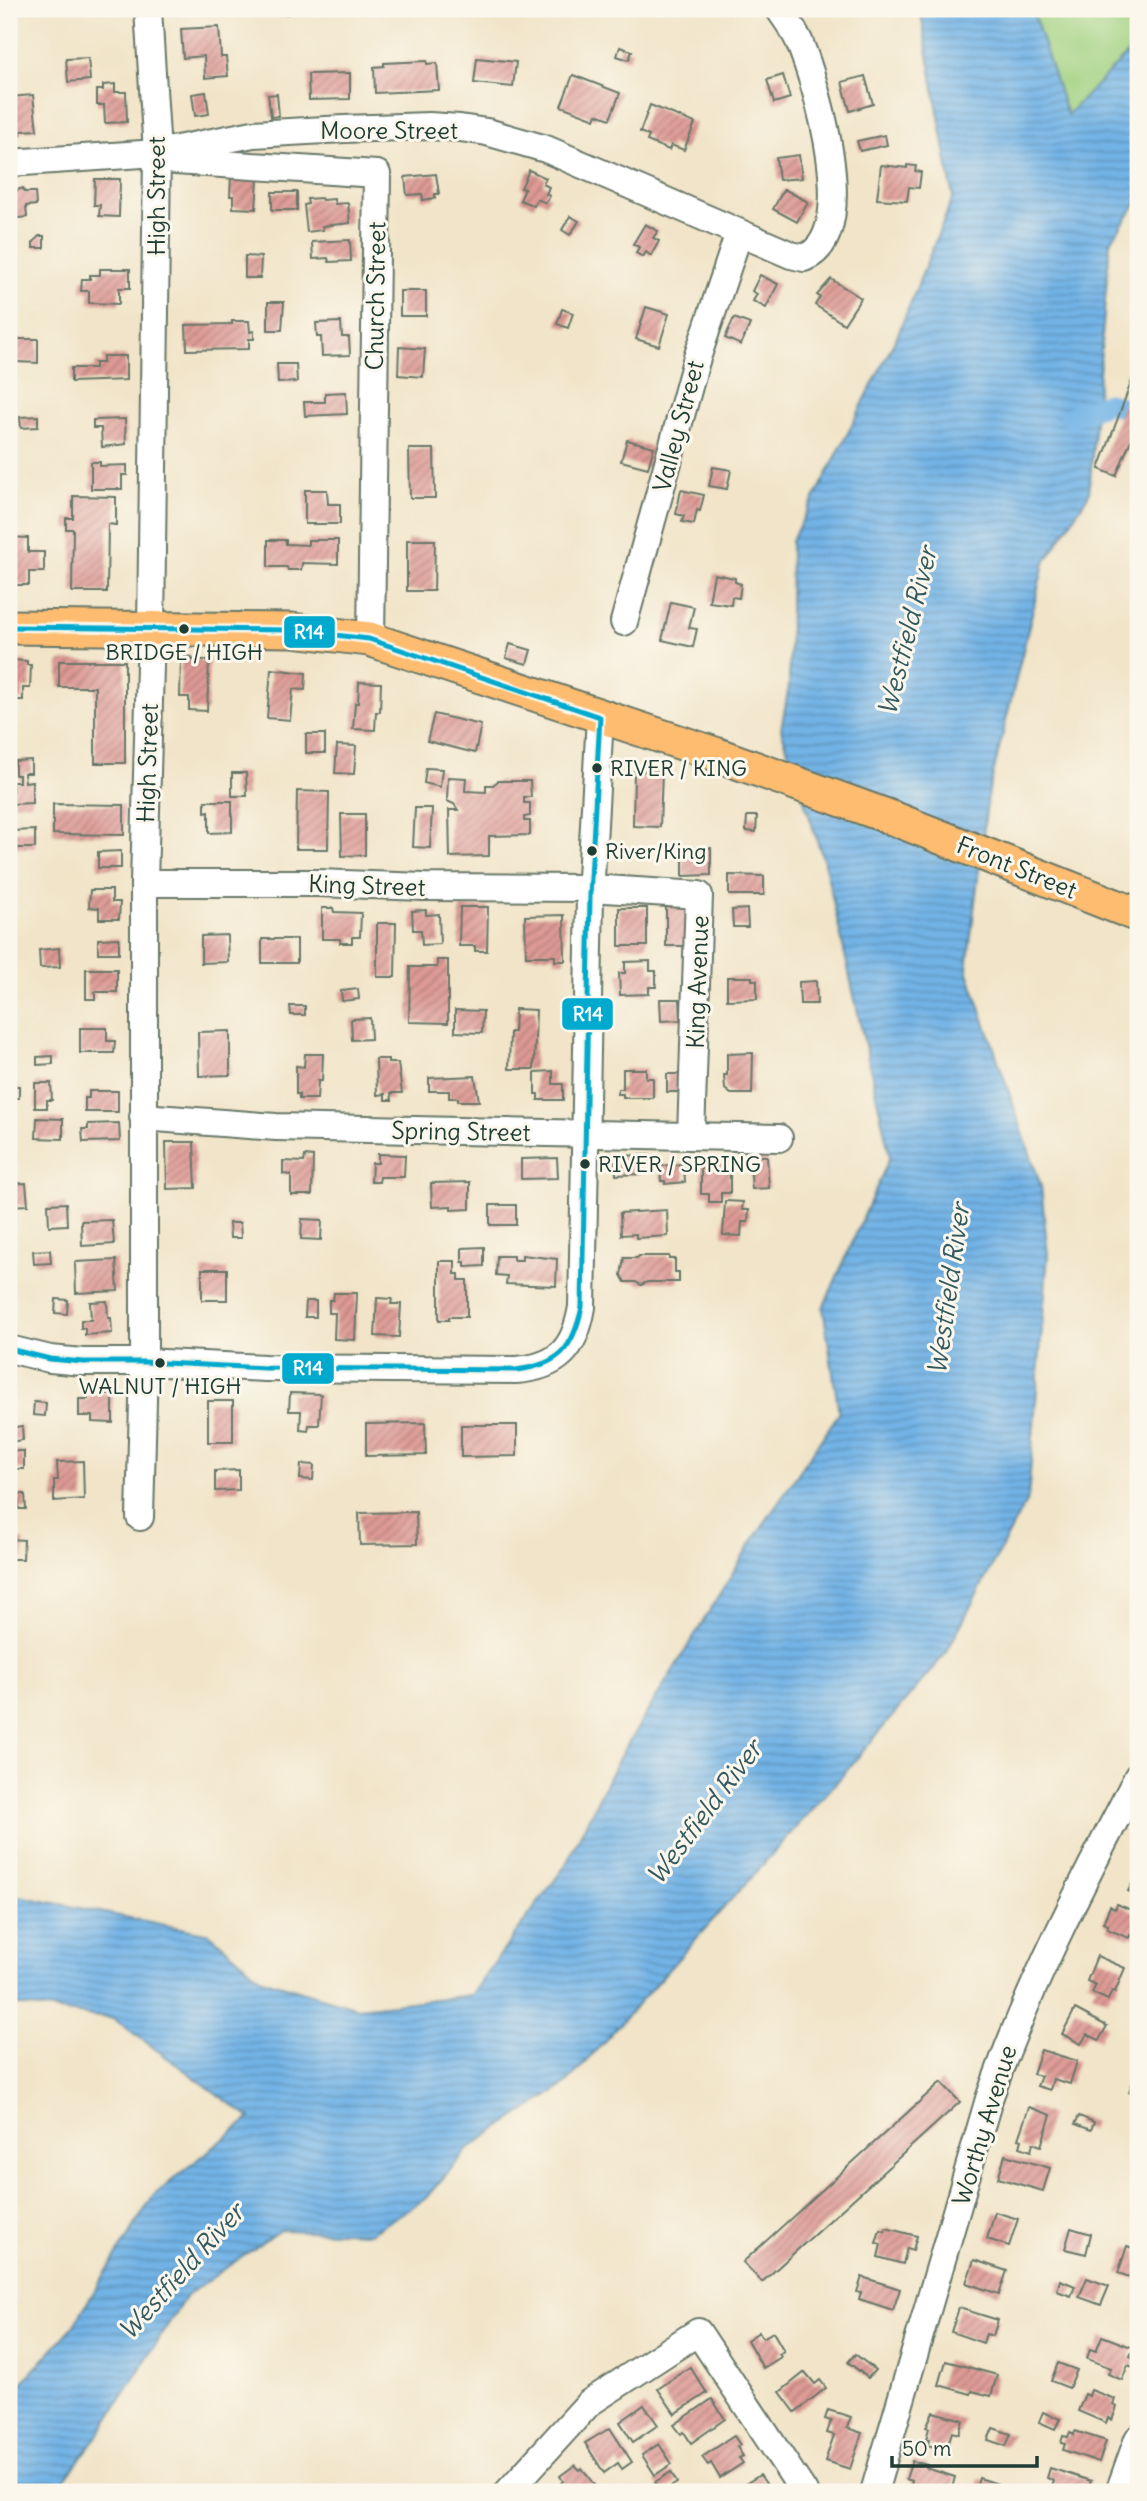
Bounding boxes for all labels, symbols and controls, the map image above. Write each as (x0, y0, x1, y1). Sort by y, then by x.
street label: Moore Street (320, 115, 458, 145)
street label: High Street (141, 136, 171, 256)
street label: Church Street (359, 221, 391, 371)
street label: Valley Street (646, 357, 710, 495)
water label: Westfield River (870, 540, 945, 719)
line badge: R14 (283, 615, 336, 649)
text: R14 (294, 620, 324, 644)
marker: BRIDGE / HIGH (177, 622, 191, 636)
place label: BRIDGE / HIGH (105, 638, 263, 666)
street label: High Street (130, 703, 164, 823)
place label: RIVER / KING (610, 754, 747, 782)
marker: RIVER / KING (590, 761, 604, 775)
street label: Front Street (952, 829, 1082, 905)
place label: River/King (605, 837, 706, 865)
marker: River/King (585, 844, 599, 858)
street label: King Street (308, 868, 426, 902)
street label: King Avenue (680, 915, 714, 1049)
line badge: R14 (561, 997, 614, 1031)
text: R14 (573, 1002, 603, 1026)
street label: Spring Street (391, 1115, 531, 1147)
place label: RIVER / SPRING (598, 1150, 761, 1178)
marker: RIVER / SPRING (578, 1157, 592, 1171)
water label: Westfield River (920, 1198, 977, 1377)
line badge: R14 (281, 1352, 335, 1385)
marker: WALNUT / HIGH (153, 1356, 167, 1370)
text: R14 (293, 1356, 323, 1380)
place label: WALNUT / HIGH (79, 1372, 241, 1400)
water label: Westfield River (639, 1730, 771, 1891)
street label: Worthy Avenue (945, 2041, 1023, 2209)
water label: Westfield River (111, 2193, 253, 2346)
scale bar (892, 2424, 1037, 2468)
text: 50 m (902, 2435, 951, 2462)

